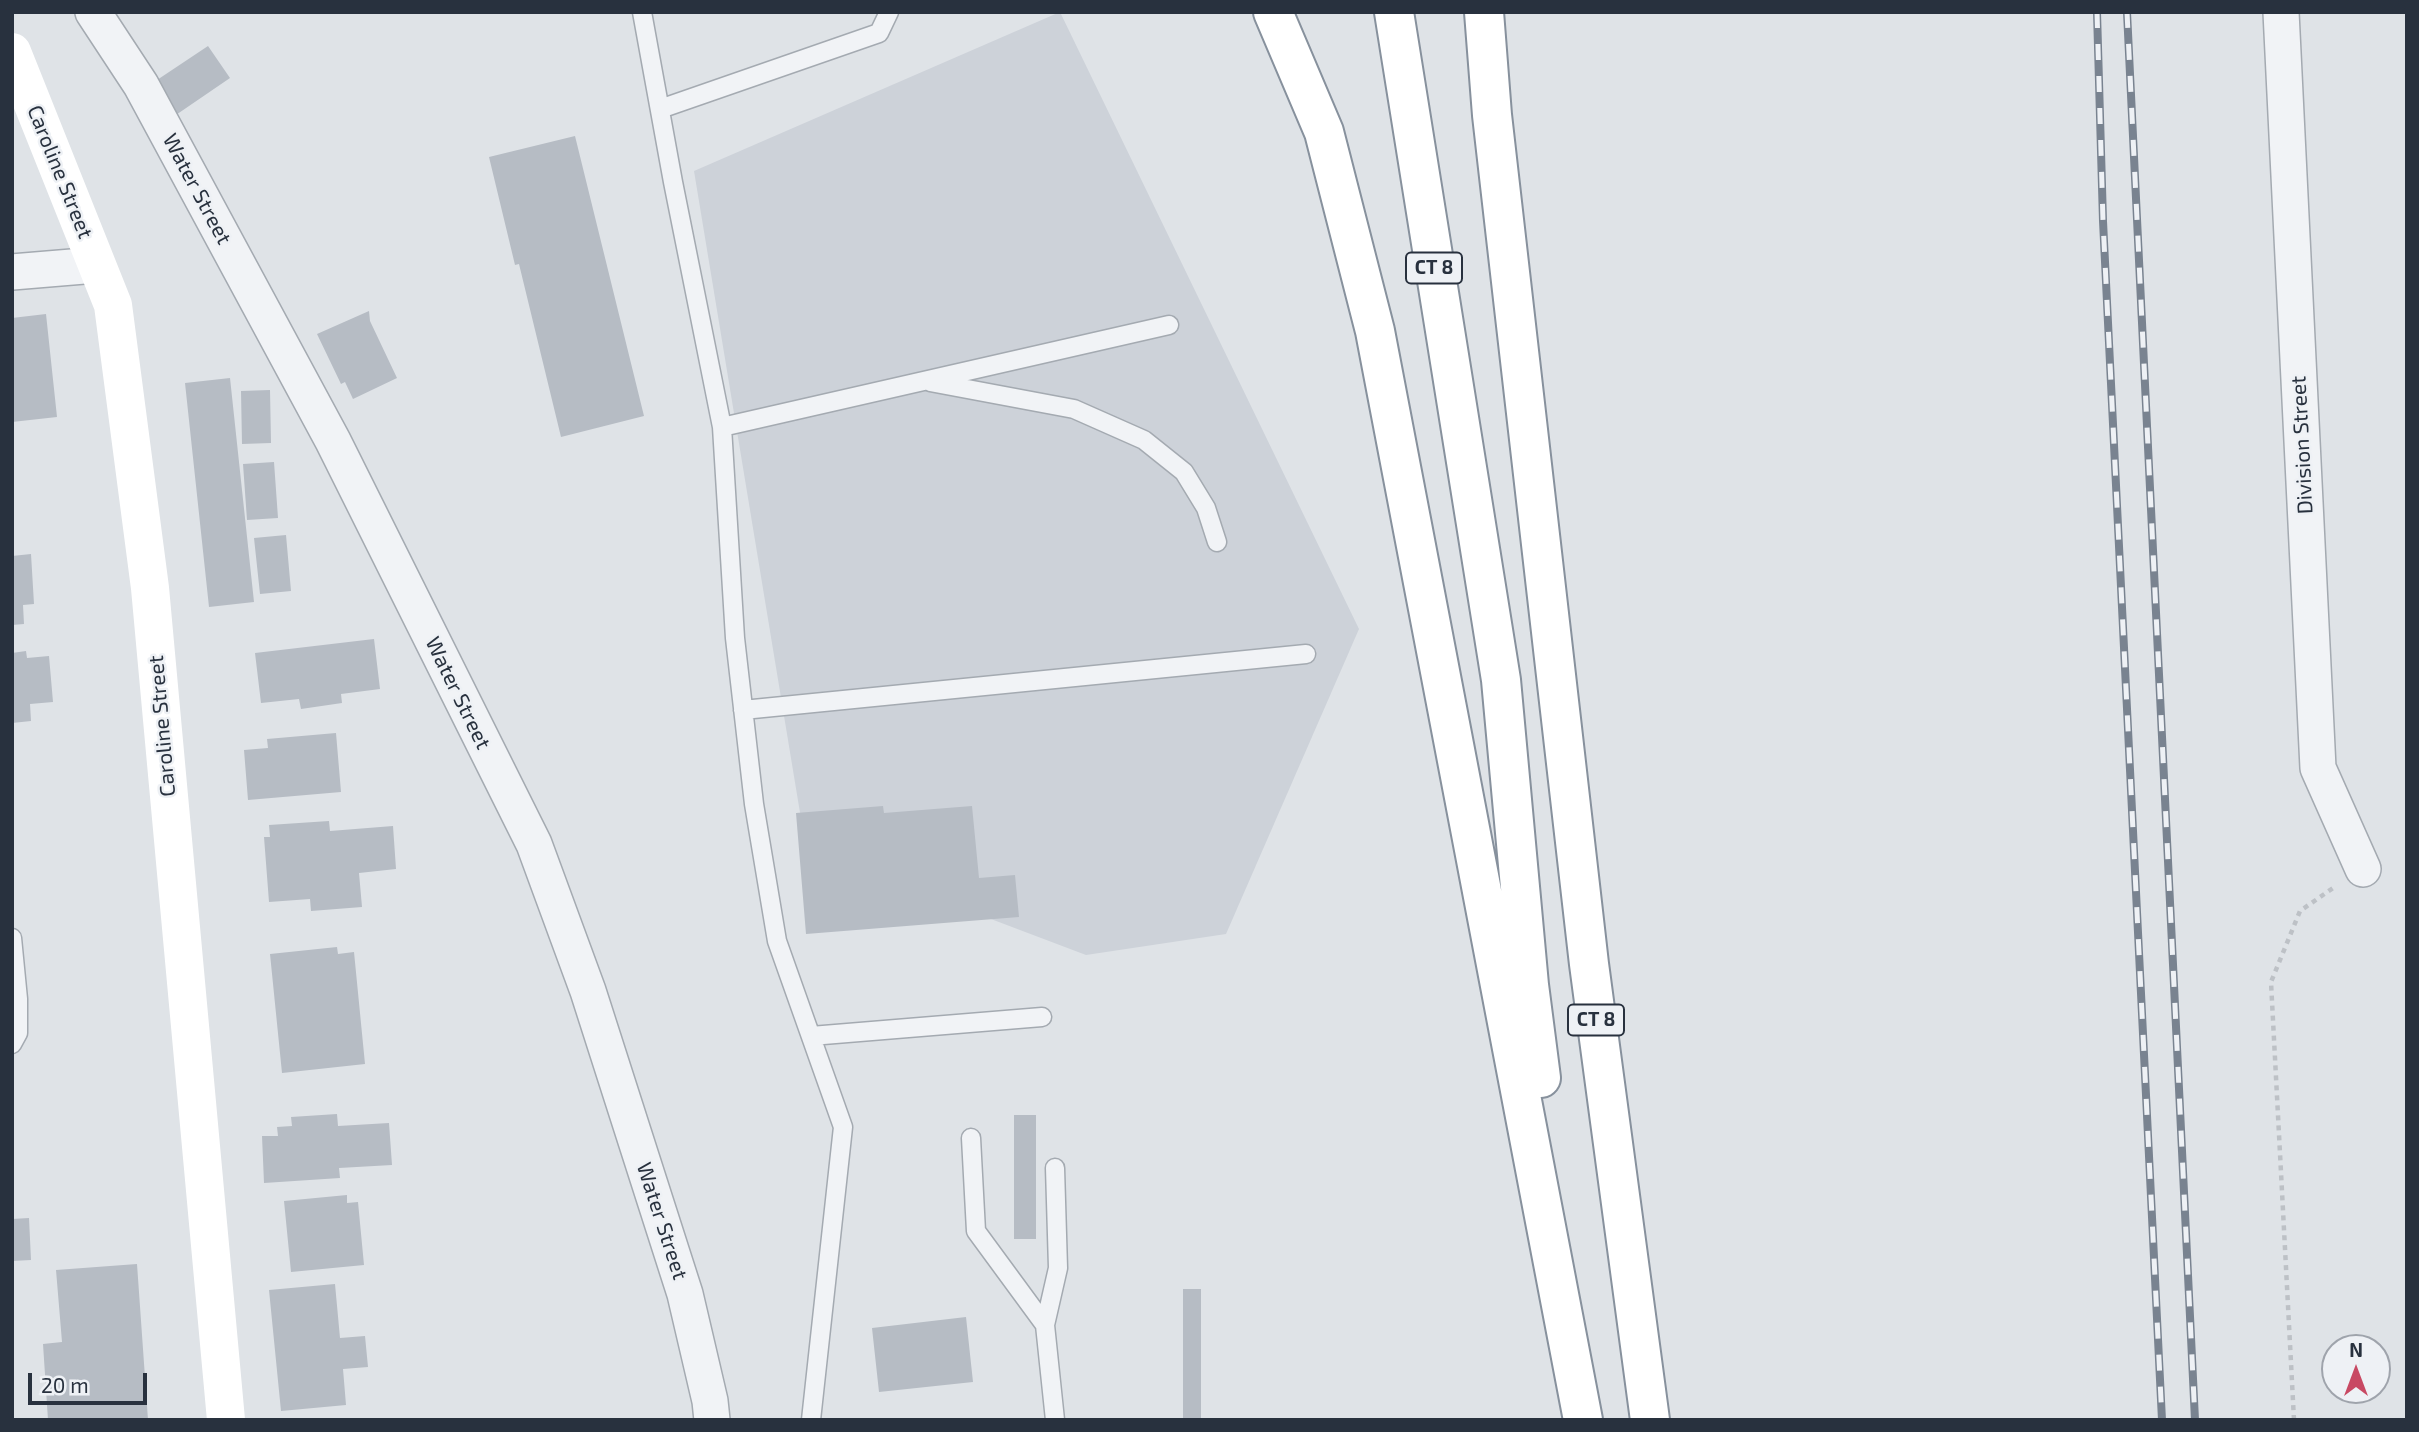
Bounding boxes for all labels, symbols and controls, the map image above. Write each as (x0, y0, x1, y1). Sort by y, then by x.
street label: Caroline Street (22, 102, 98, 242)
street label: Water Street (157, 129, 237, 249)
road number: CT 8 (1406, 252, 1462, 284)
street label: Division Street (2286, 375, 2318, 515)
street label: Water Street (420, 633, 496, 753)
street label: Caroline Street (143, 654, 181, 798)
road number: CT 8 (1568, 1004, 1624, 1036)
street label: Water Street (631, 1159, 693, 1283)
north arrow (2321, 1334, 2391, 1404)
text: N (2349, 1338, 2363, 1361)
scale bar (32, 1358, 150, 1402)
text: 20 m (41, 1372, 89, 1397)

